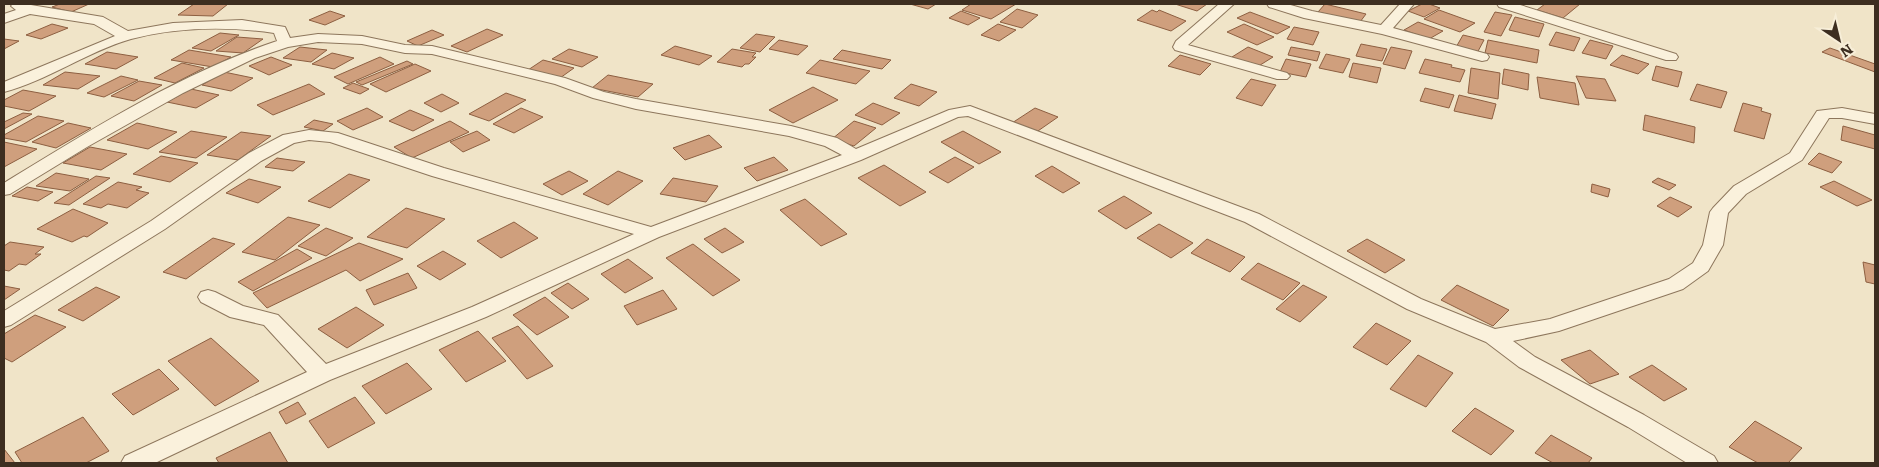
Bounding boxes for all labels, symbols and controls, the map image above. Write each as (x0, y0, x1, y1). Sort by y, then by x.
north arrow (1814, 15, 1864, 65)
text: N (1836, 40, 1858, 63)

